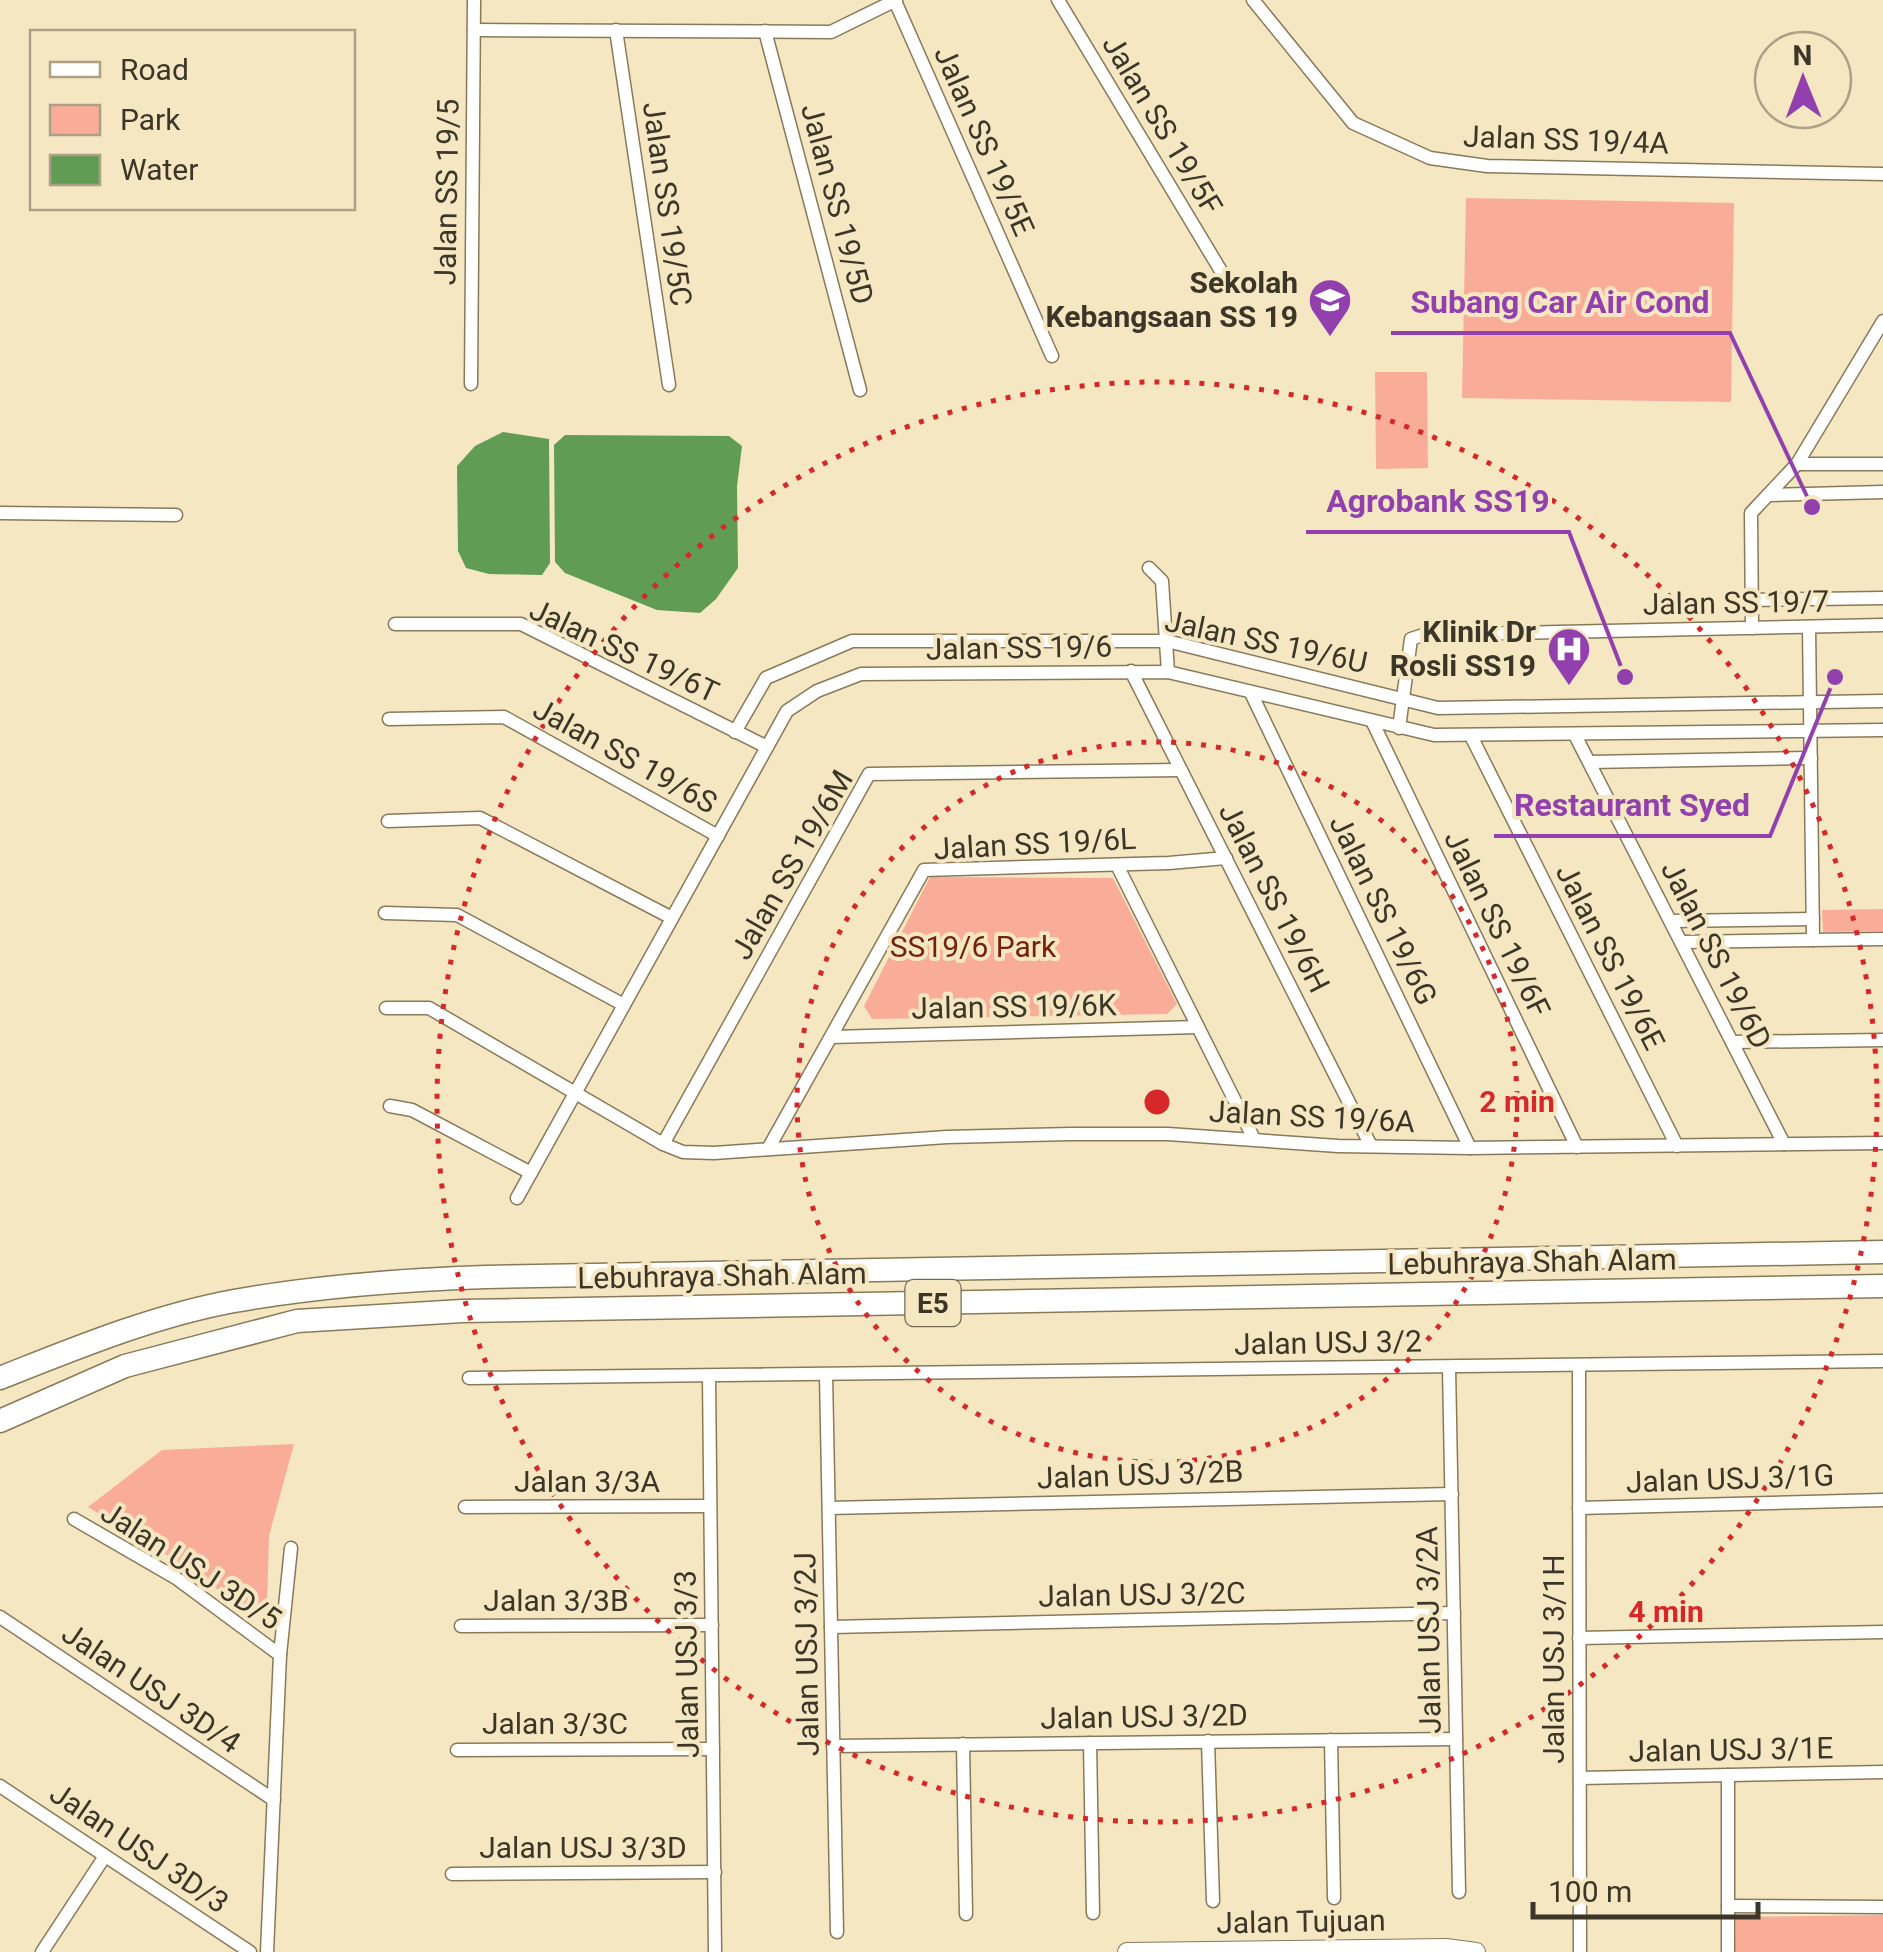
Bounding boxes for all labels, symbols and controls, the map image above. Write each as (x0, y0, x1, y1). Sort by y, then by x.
street label: Jalan SS 19/5F (1095, 29, 1230, 221)
legend (30, 30, 355, 210)
north arrow (1753, 30, 1853, 130)
text: N (1792, 39, 1813, 72)
street label: Jalan SS 19/5E (927, 41, 1042, 241)
text: Road (120, 52, 189, 87)
street label: Jalan SS 19/5 (427, 98, 466, 286)
street label: Jalan SS 19/5C (636, 99, 699, 308)
street label: Jalan SS 19/5D (794, 100, 881, 308)
text: Park (120, 102, 181, 137)
street label: Jalan SS 19/4A (1462, 118, 1670, 161)
text: Water (120, 152, 198, 187)
place label: Sekolah Kebangsaan SS 19 (1046, 265, 1298, 334)
callout: Subang Car Air Cond (1391, 271, 1730, 333)
school or university icon: Sekolah Kebangsaan SS 19 (1307, 277, 1353, 338)
text: Subang Car Air Cond (1410, 283, 1710, 321)
callout: Agrobank SS19 (1306, 470, 1569, 532)
text: Agrobank SS19 (1326, 482, 1550, 520)
street label: Jalan SS 19/7 (1642, 583, 1830, 622)
street label: Jalan SS 19/6T (524, 591, 724, 710)
street label: Jalan SS 19/6U (1162, 603, 1370, 680)
place label: Klinik Dr Rosli SS19 (1390, 614, 1536, 683)
hospital icon: Klinik Dr Rosli SS19 (1546, 626, 1592, 687)
street label: Jalan SS 19/6 (925, 628, 1113, 667)
street label: Jalan SS 19/6S (527, 691, 723, 820)
street label: Jalan SS 19/6M (723, 764, 860, 966)
callout: Restaurant Syed (1494, 774, 1770, 836)
text: Restaurant Syed (1514, 786, 1750, 824)
street label: Jalan SS 19/6H (1212, 797, 1337, 998)
street label: Jalan SS 19/6G (1322, 809, 1445, 1010)
street label: Jalan SS 19/6L (933, 821, 1137, 866)
street label: Jalan SS 19/6F (1437, 825, 1558, 1023)
street label: Jalan SS 19/6D (1654, 855, 1779, 1055)
street label: Jalan SS 19/6E (1549, 858, 1672, 1055)
park label: SS19/6 Park (890, 929, 1057, 964)
street label: Jalan SS 19/6K (911, 987, 1117, 1026)
centre of rings (1139, 1084, 1175, 1120)
text: 2 min (1479, 1084, 1555, 1119)
street label: Jalan SS 19/6A (1208, 1094, 1416, 1139)
street label: Lebuhraya Shah Alam (1387, 1241, 1677, 1282)
street label: Lebuhraya Shah Alam (577, 1255, 867, 1296)
road number: E5 (906, 1280, 960, 1326)
street label: Jalan USJ 3/2 (1234, 1323, 1422, 1362)
street label: Jalan USJ 3/2B (1036, 1453, 1244, 1496)
street label: Jalan USJ 3/1G (1625, 1457, 1835, 1500)
street label: Jalan 3/3A (514, 1464, 661, 1499)
street label: Jalan USJ 3D/5 (95, 1494, 288, 1637)
street label: Jalan USJ 3/2A (1409, 1526, 1448, 1734)
street label: Jalan USJ 3/2J (787, 1552, 826, 1757)
street label: Jalan USJ 3/1H (1536, 1554, 1571, 1764)
street label: Jalan USJ 3/3 (667, 1570, 706, 1758)
street label: Jalan USJ 3/2C (1038, 1575, 1246, 1614)
street label: Jalan 3/3B (483, 1583, 629, 1618)
text: 4 min (1628, 1594, 1704, 1629)
street label: Jalan USJ 3D/4 (55, 1615, 247, 1760)
street label: Jalan USJ 3/2D (1040, 1697, 1248, 1736)
street label: Jalan 3/3C (482, 1706, 628, 1741)
street label: Jalan USJ 3/1E (1628, 1730, 1834, 1769)
street label: Jalan USJ 3D/3 (43, 1775, 235, 1920)
street label: Jalan USJ 3/3D (479, 1830, 687, 1865)
scale bar (1533, 1857, 1758, 1919)
text: 100 m (1548, 1874, 1632, 1909)
street label: Jalan Tujuan (1216, 1903, 1386, 1940)

